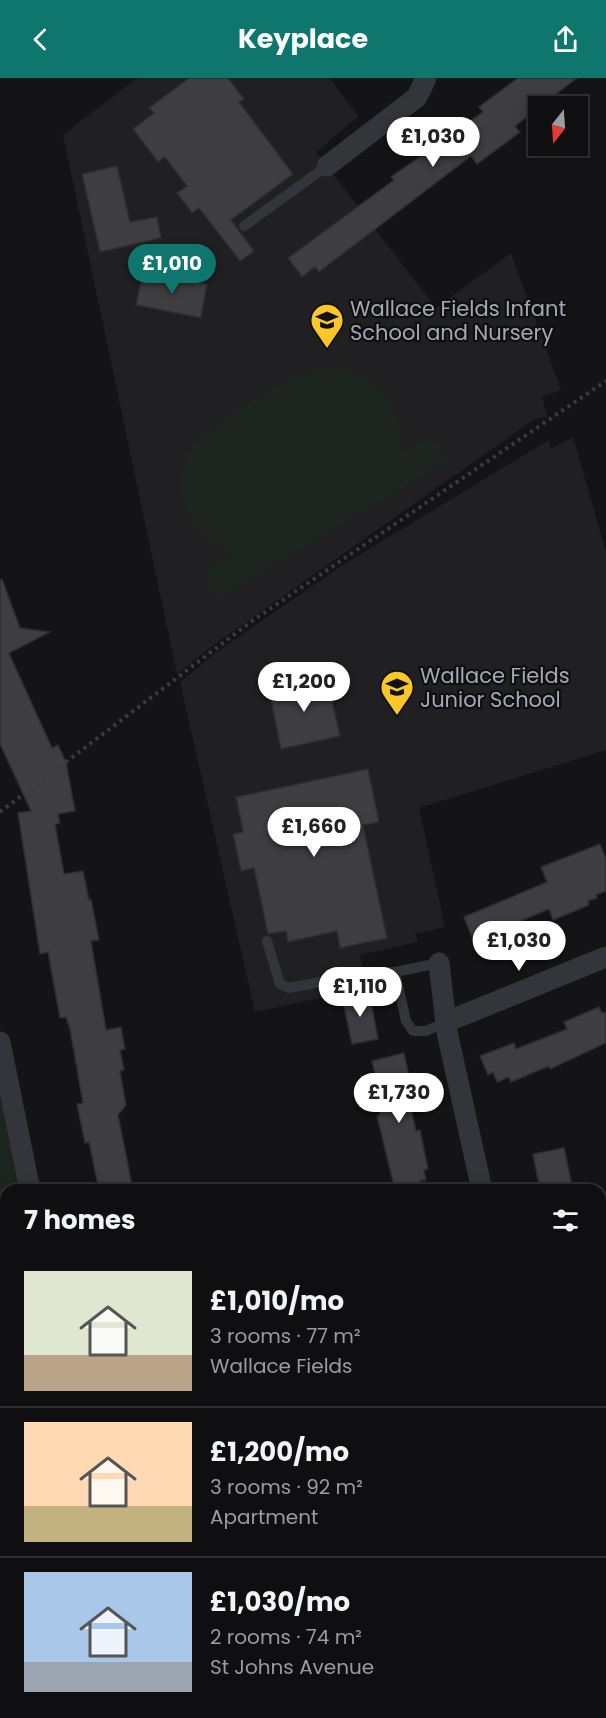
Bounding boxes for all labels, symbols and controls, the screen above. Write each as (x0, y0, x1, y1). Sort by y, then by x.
text: Keyplace (238, 20, 368, 57)
icon: back (24, 23, 57, 56)
icon: share (549, 23, 582, 56)
north arrow (528, 96, 588, 156)
map controls (528, 96, 588, 156)
pin: £1,030 (384, 117, 482, 168)
text: £1,030 (401, 122, 465, 150)
pin: £1,010 (123, 244, 221, 295)
text: £1,010 (142, 249, 202, 277)
place label: Wallace Fields Infant School and Nursery (350, 294, 566, 347)
school or university icon: Wallace Fields Infant School and Nursery (309, 302, 345, 349)
place label: Wallace Fields Junior School (420, 661, 570, 714)
pin: £1,200 (255, 662, 353, 713)
text: £1,200 (272, 667, 336, 695)
school or university icon: Wallace Fields Junior School (379, 669, 415, 716)
pin: £1,660 (265, 807, 363, 858)
text: £1,660 (281, 812, 347, 840)
pin: £1,030 (470, 921, 568, 972)
text: £1,030 (487, 926, 551, 954)
pin: £1,110 (311, 967, 409, 1018)
text: £1,110 (333, 972, 387, 1000)
pin: £1,730 (350, 1073, 448, 1124)
text: £1,730 (368, 1078, 430, 1106)
text: 7 homes (24, 1202, 136, 1238)
icon: filters (549, 1204, 582, 1237)
text: £1,010/mo (210, 1283, 344, 1319)
icon: home (72, 1295, 144, 1367)
text: 3 rooms · 77 m² (210, 1322, 361, 1350)
text: Wallace Fields (210, 1352, 353, 1380)
text: £1,200/mo (210, 1434, 349, 1470)
icon: home (72, 1446, 144, 1518)
text: 3 rooms · 92 m² (210, 1473, 363, 1501)
text: Apartment (210, 1503, 318, 1531)
text: £1,030/mo (210, 1584, 350, 1620)
icon: home (72, 1596, 144, 1668)
text: 2 rooms · 74 m² (210, 1623, 362, 1651)
text: St Johns Avenue (210, 1653, 374, 1681)

